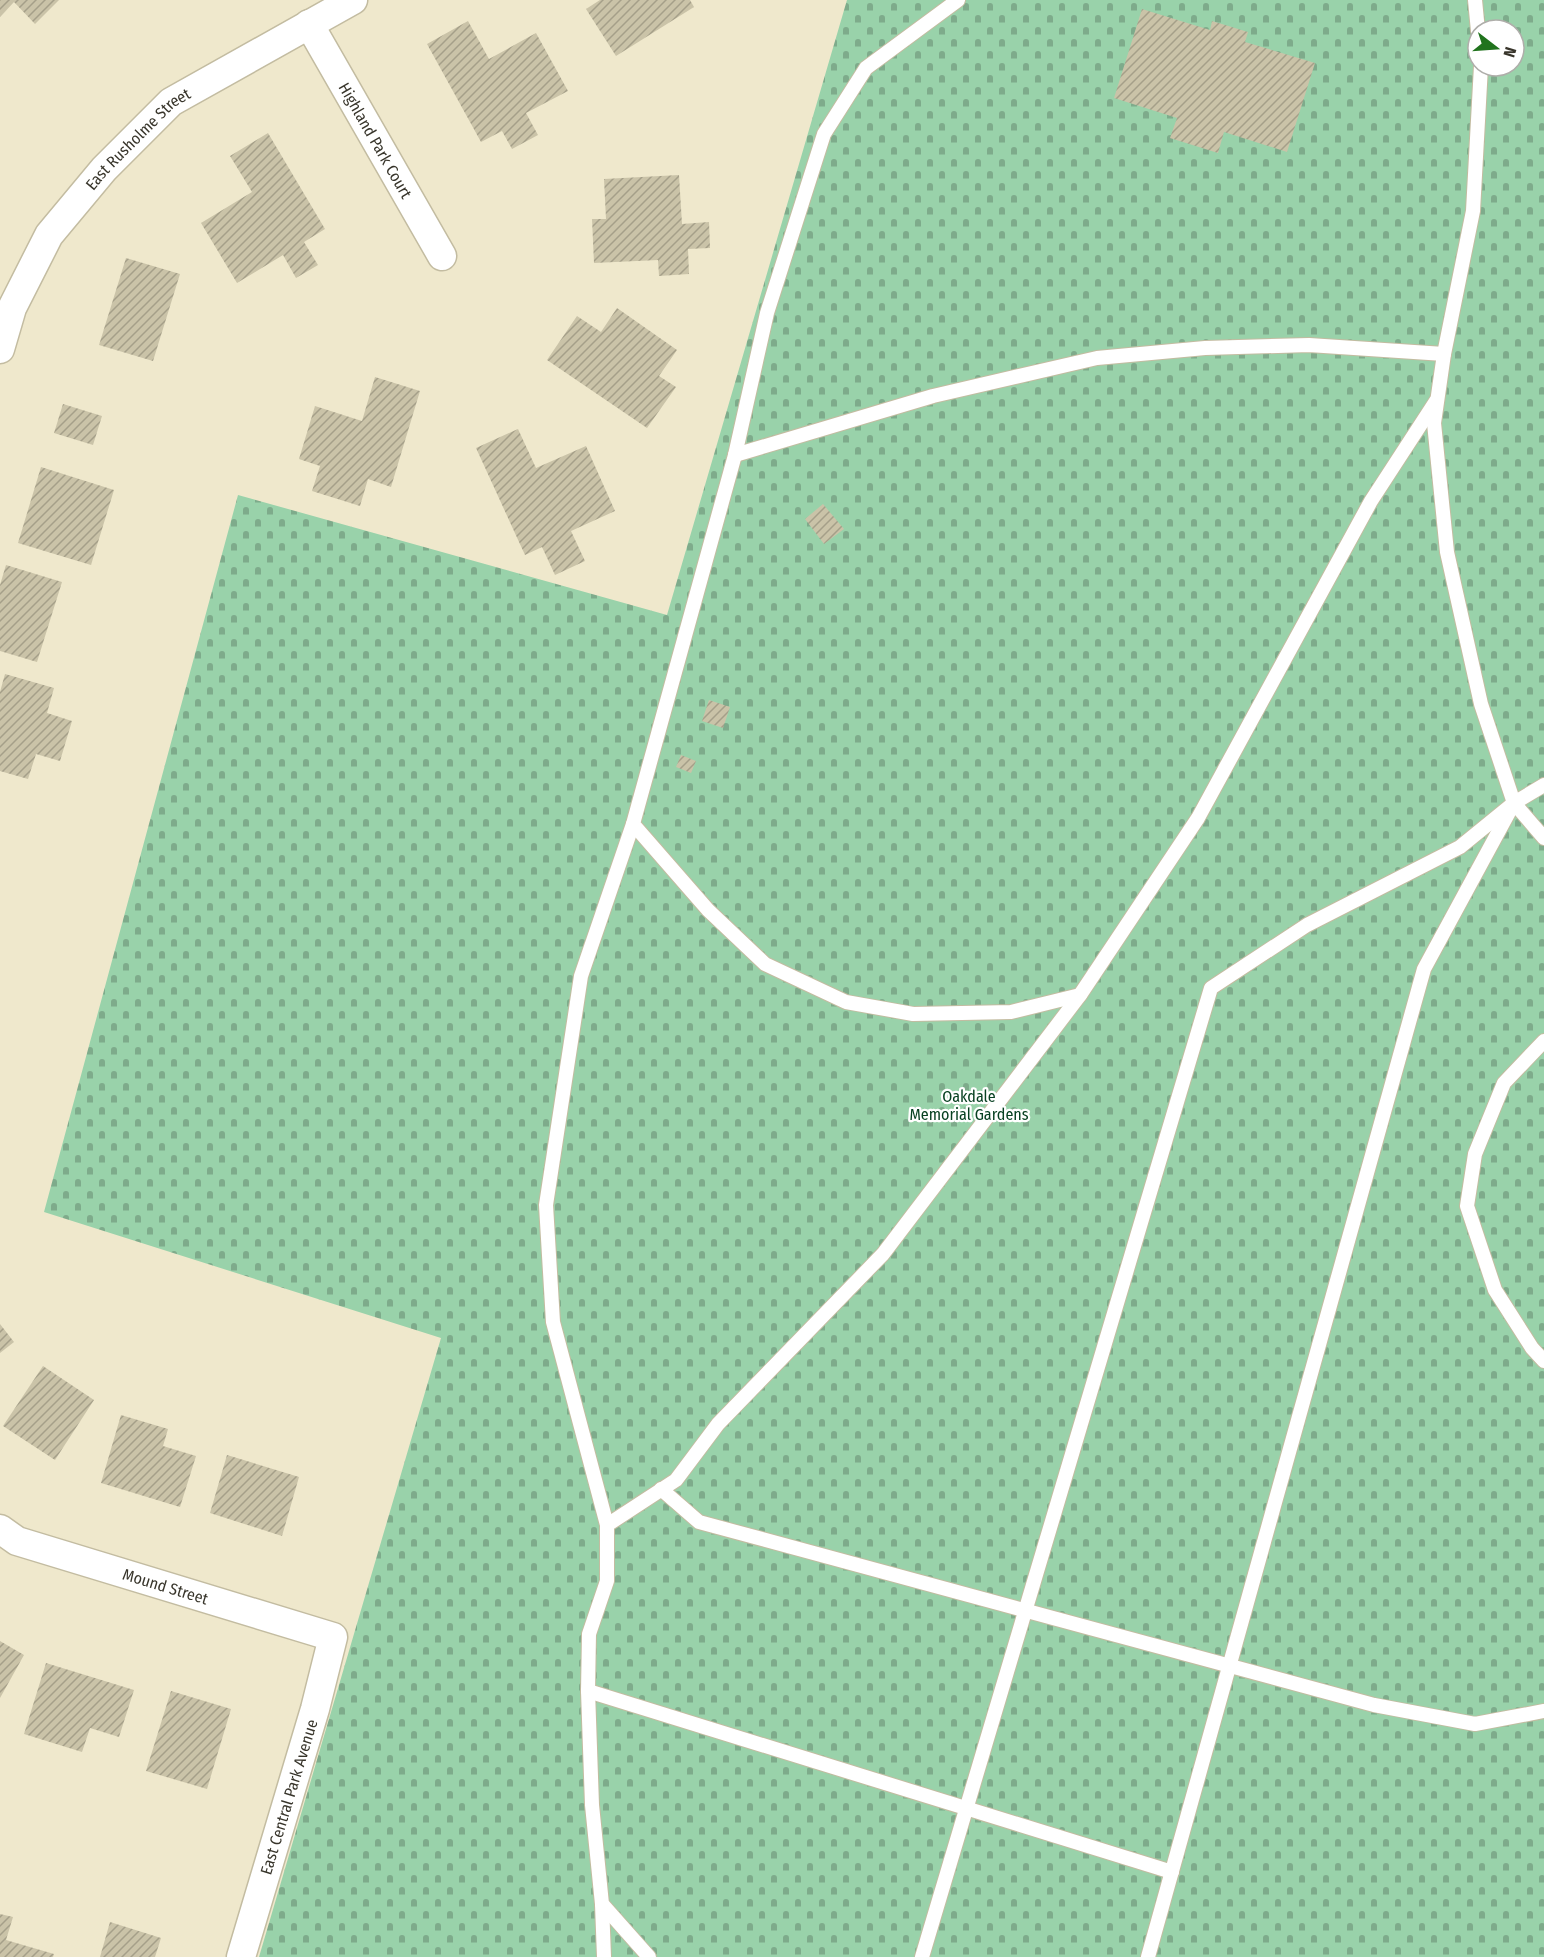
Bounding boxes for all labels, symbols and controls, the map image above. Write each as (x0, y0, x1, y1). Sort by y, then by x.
north arrow (1466, 18, 1526, 78)
text: N (1499, 45, 1520, 60)
street label: Highland Park Court (335, 79, 417, 202)
street label: East Rusholme Street (81, 83, 194, 194)
park label: Oakdale Memorial Gardens (909, 1087, 1029, 1124)
street label: Mound Street (120, 1564, 211, 1608)
street label: East Central Park Avenue (256, 1717, 322, 1877)

